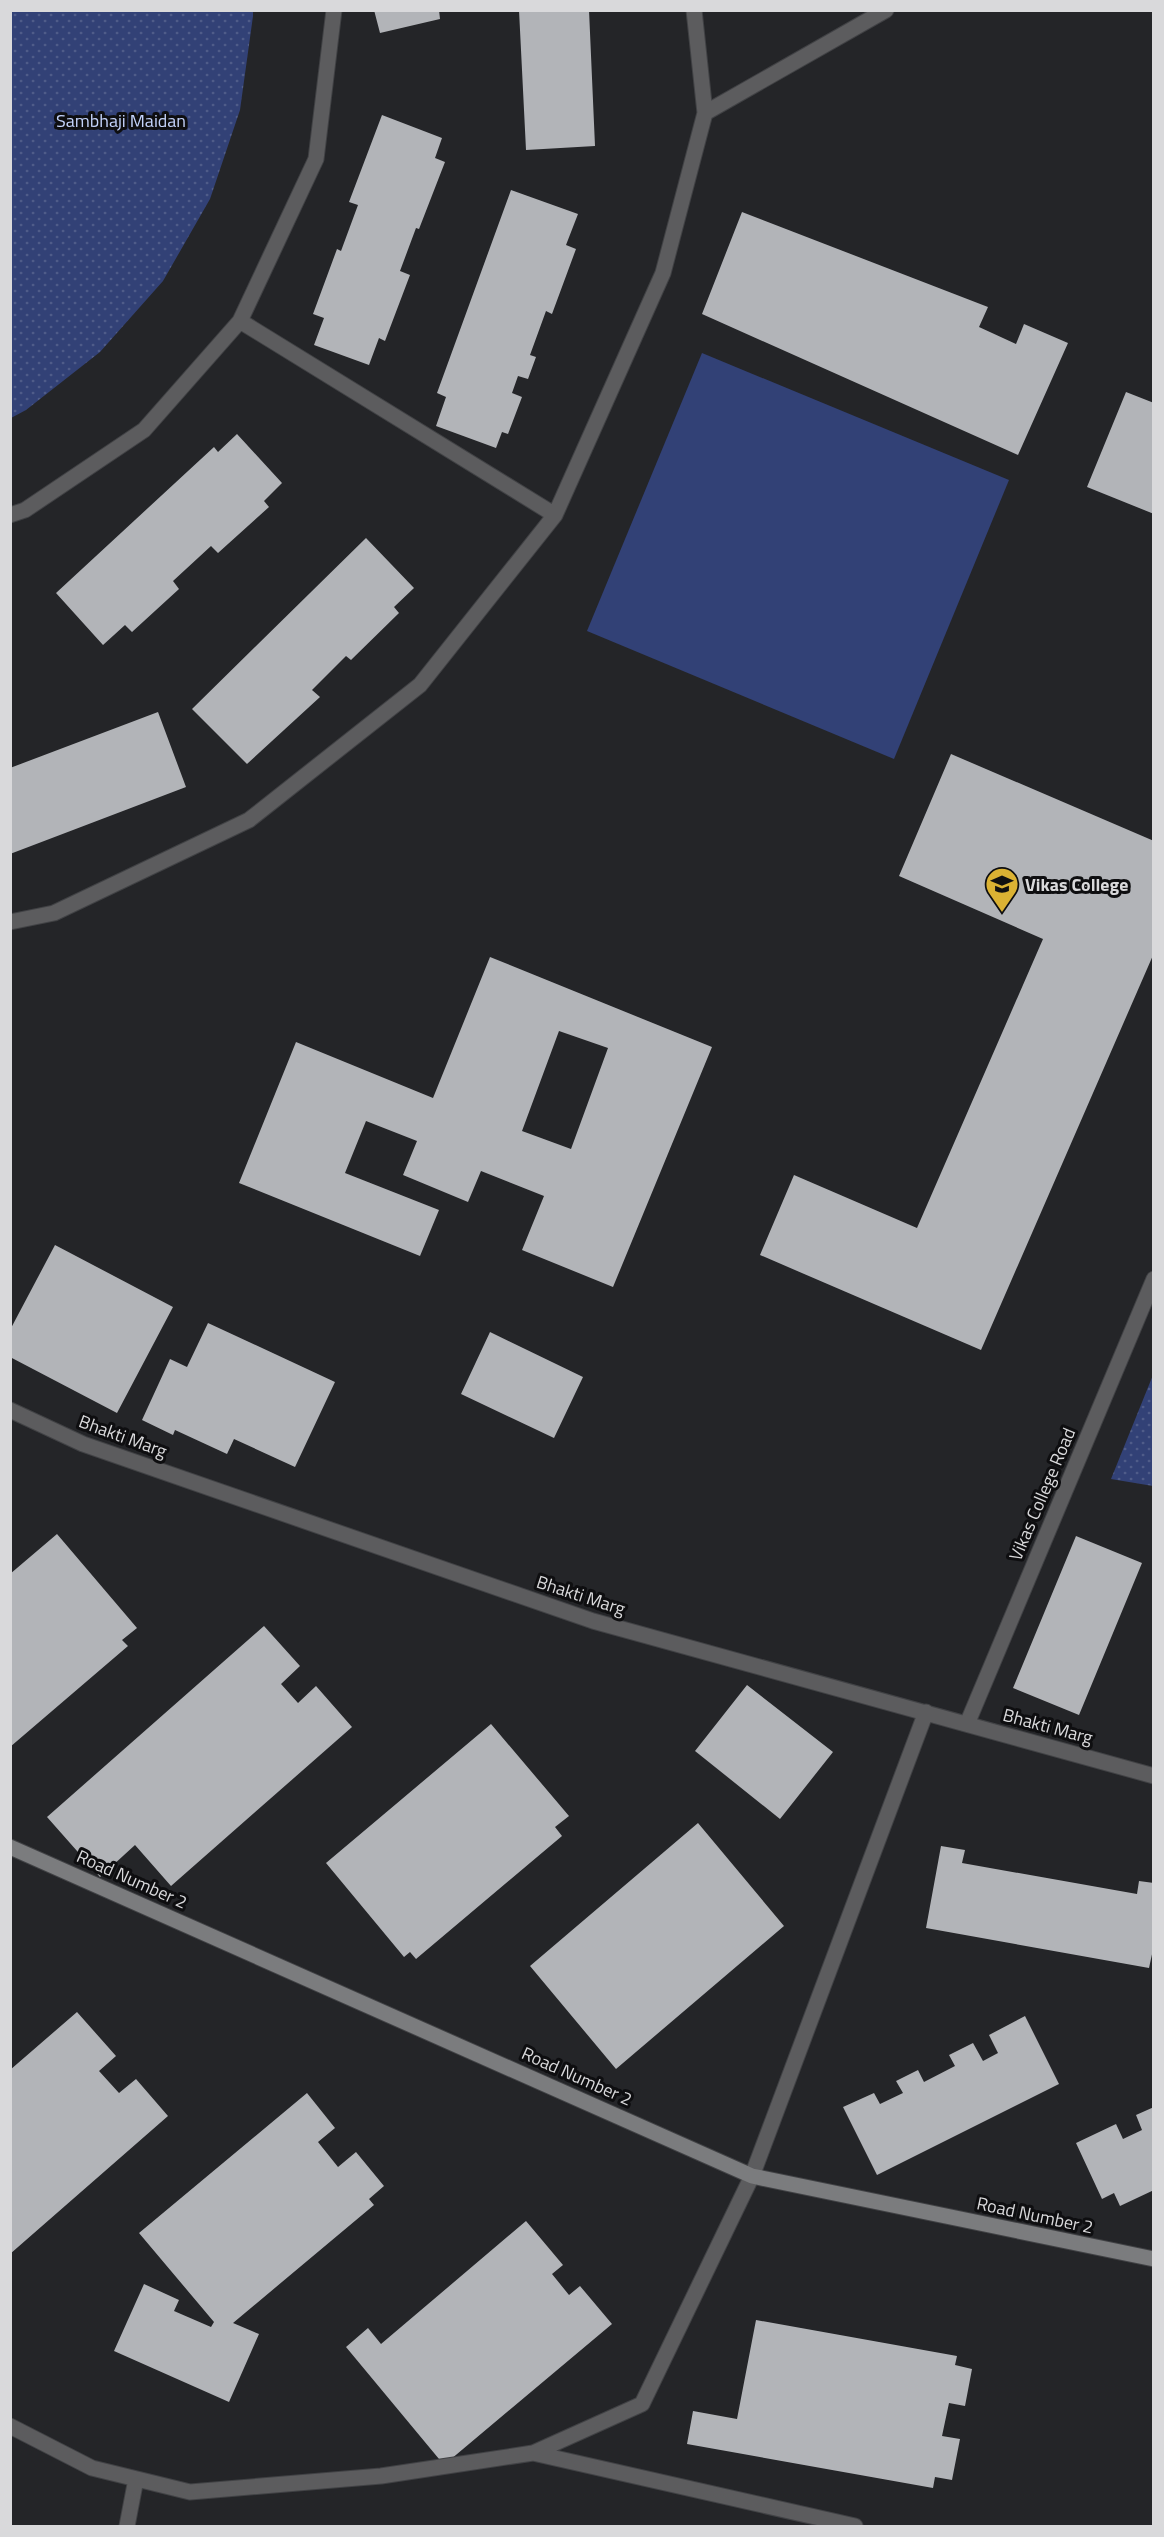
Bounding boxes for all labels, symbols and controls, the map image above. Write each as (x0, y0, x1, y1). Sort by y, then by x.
park label: Sambhaji Maidan (56, 107, 186, 134)
school or university icon: Vikas College (984, 866, 1020, 913)
place label: Vikas College (1025, 871, 1128, 898)
street label: Bhakti Marg (75, 1408, 171, 1464)
street label: Vikas College Road (1002, 1423, 1082, 1565)
street label: Bhakti Marg (533, 1568, 629, 1622)
street label: Bhakti Marg (1000, 1701, 1096, 1751)
street label: Road Number 2 (72, 1843, 192, 1915)
street label: Road Number 2 (517, 2040, 637, 2112)
street label: Road Number 2 (974, 2189, 1096, 2241)

